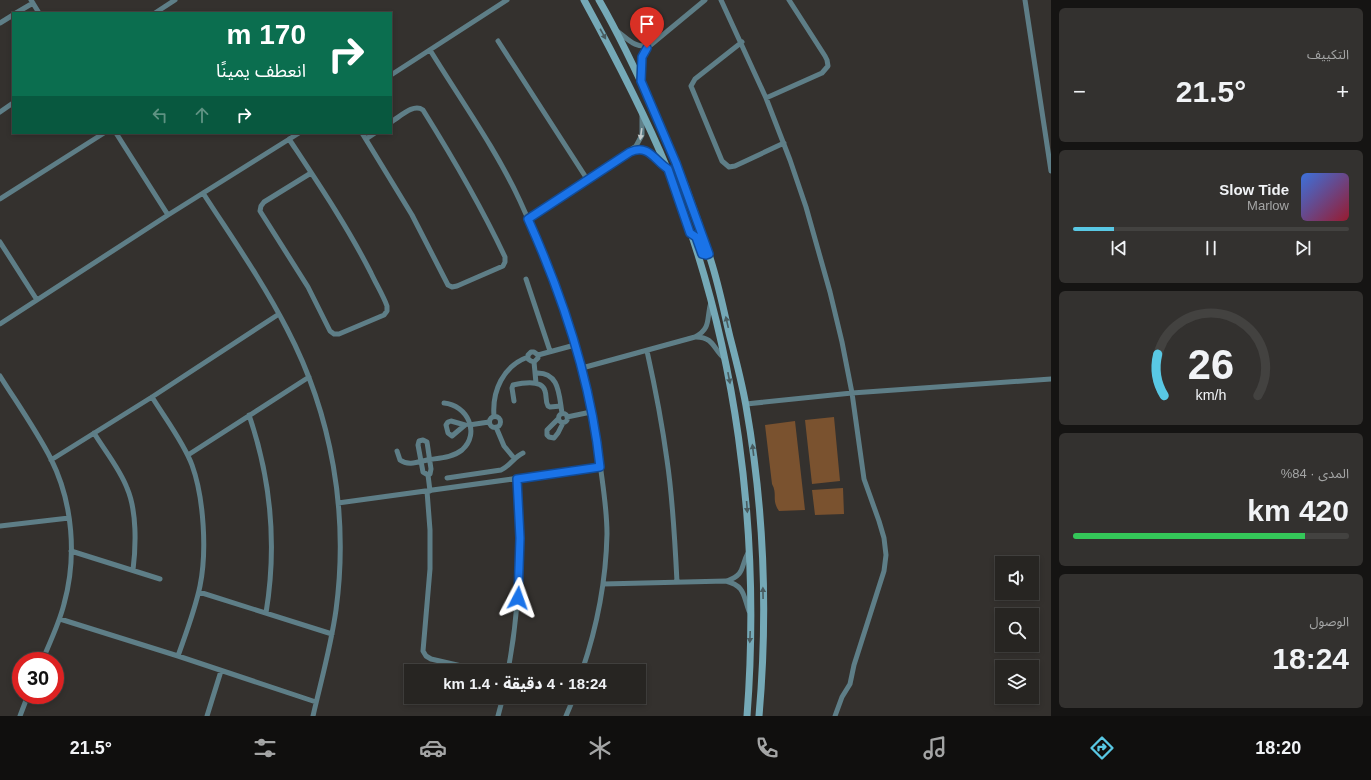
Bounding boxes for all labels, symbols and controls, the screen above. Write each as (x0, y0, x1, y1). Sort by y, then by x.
pin (630, 7.0, 664, 48)
icon: arrive (636, 13, 658, 35)
text: 170 m (227, 19, 306, 50)
icon: right (320, 28, 372, 80)
one-way arrow (600, 28, 606, 40)
text: التكييف (1307, 47, 1349, 62)
text: انعطف يمينًا (216, 61, 306, 81)
text: 21.5° (1176, 75, 1246, 108)
text: − (1073, 79, 1086, 104)
text: + (1336, 79, 1349, 104)
icon: left (149, 104, 171, 126)
icon: ahead (191, 104, 213, 126)
icon: right (233, 104, 255, 126)
one-way arrow (638, 127, 644, 140)
text: Slow Tide (1219, 181, 1289, 198)
text: Marlow (1247, 198, 1289, 213)
icon: previous (1108, 237, 1130, 259)
icon: pause (1200, 237, 1222, 259)
icon: next (1292, 237, 1314, 259)
one-way arrow (723, 316, 729, 328)
text: 26 (1188, 341, 1234, 388)
one-way arrow (726, 372, 732, 385)
text: km/h (1196, 387, 1227, 403)
one-way arrow (749, 444, 756, 456)
text: المدى · 84% (1281, 466, 1349, 481)
text: 420 km (1247, 494, 1349, 527)
one-way arrow (743, 501, 750, 513)
map controls (995, 556, 1039, 704)
button: sound (995, 556, 1039, 600)
position arrow (497, 577, 539, 619)
one-way arrow (760, 586, 766, 599)
button: search (995, 608, 1039, 652)
text: الوصول (1309, 614, 1349, 629)
one-way arrow (747, 631, 754, 643)
text: 18:24 (1272, 642, 1349, 675)
speed limit sign: 30 (12, 652, 64, 704)
button: layers (995, 660, 1039, 704)
text: 18:24 · 4 دقيقة · 1.4 km (443, 675, 607, 692)
icon: filters (251, 734, 279, 762)
icon: car (419, 734, 447, 762)
icon: climate (586, 734, 614, 762)
icon: phone (753, 734, 781, 762)
icon: music (921, 734, 949, 762)
icon: directions (1088, 734, 1116, 762)
text: 21.5° (70, 738, 112, 758)
text: 18:20 (1255, 738, 1301, 758)

